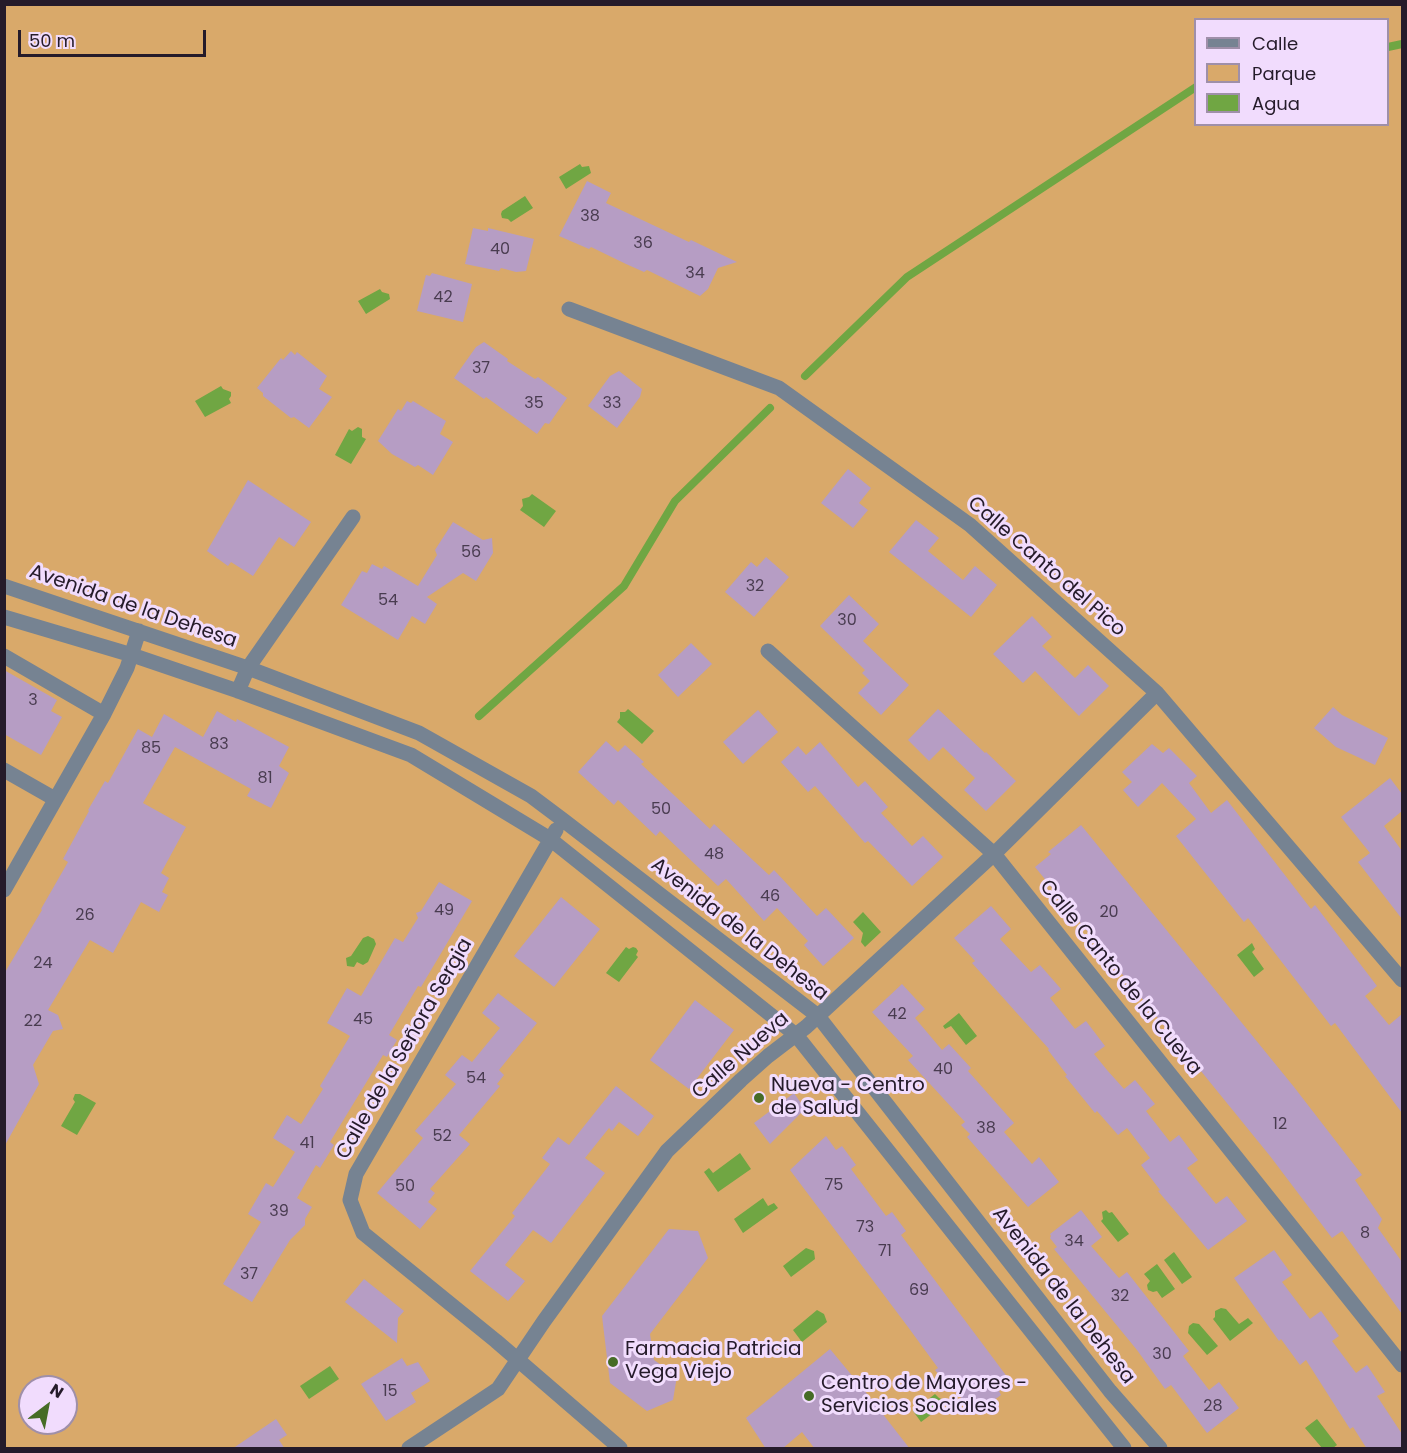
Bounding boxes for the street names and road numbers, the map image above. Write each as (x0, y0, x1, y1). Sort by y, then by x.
street label: Calle Canto del Pico (962, 492, 1130, 642)
street label: Avenida de la Dehesa (26, 560, 240, 654)
street label: Avenida de la Dehesa (646, 853, 832, 1007)
street label: Calle Canto de la Cueva (1034, 876, 1206, 1080)
street label: Calle de la Señora Sergia (332, 934, 478, 1164)
street label: Calle Nueva (688, 1007, 794, 1105)
street label: Avenida de la Dehesa (986, 1203, 1140, 1389)

